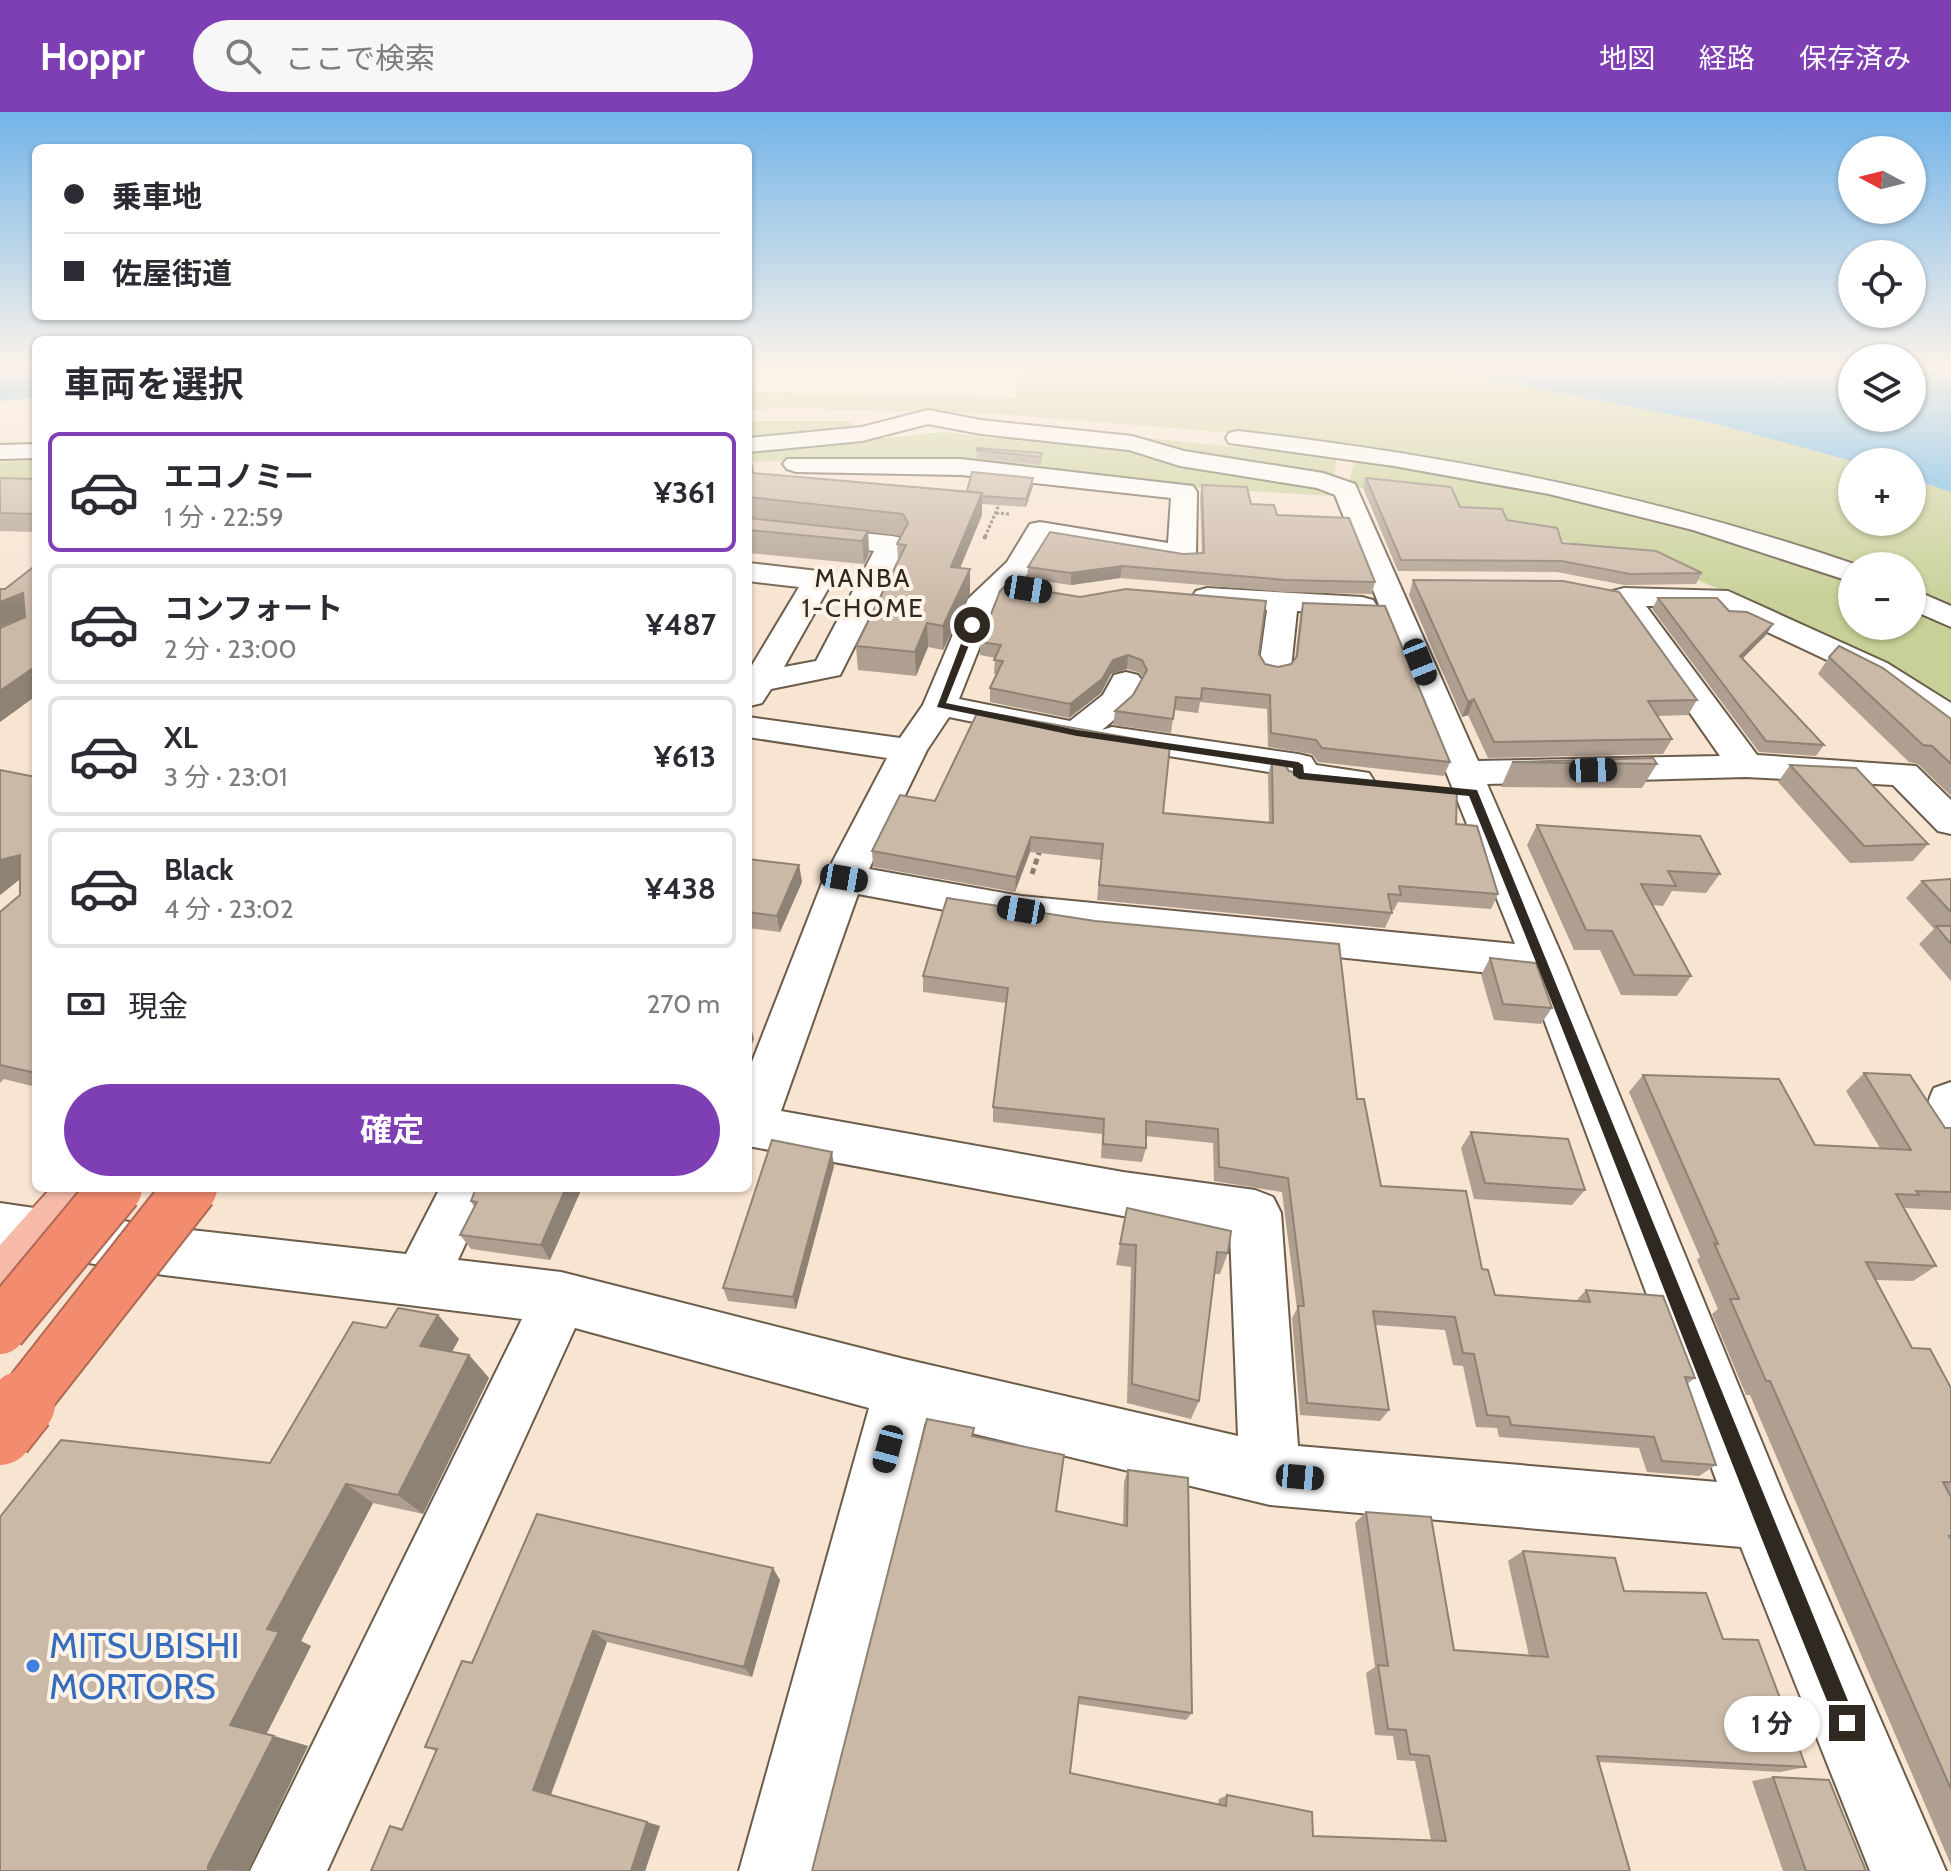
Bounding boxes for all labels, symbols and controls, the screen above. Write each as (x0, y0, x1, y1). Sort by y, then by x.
search box (193, 20, 753, 92)
text: Hoppr (40, 33, 145, 80)
icon: search (221, 34, 265, 78)
text: ここで検索 (285, 40, 435, 77)
text: 地図 (1599, 41, 1655, 75)
text: 経路 (1699, 41, 1755, 75)
text: 保存済み (1799, 41, 1911, 75)
north arrow (1838, 136, 1926, 224)
map controls (1838, 136, 1926, 640)
text: 乗車地 (112, 178, 202, 215)
button: locate (1838, 240, 1926, 328)
text: 佐屋街道 (112, 255, 232, 292)
button: layers (1838, 344, 1926, 432)
text: 車両を選択 (64, 362, 244, 406)
button: + (1838, 448, 1926, 536)
icon: car (68, 456, 140, 528)
text: エコノミー (164, 458, 314, 495)
text: ¥361 (654, 474, 716, 511)
text: 1 分 · 22:59 (164, 501, 284, 533)
button: − (1838, 552, 1926, 640)
district label: MANBA 1-CHOME (801, 562, 925, 624)
car (1002, 573, 1054, 605)
icon: car (68, 588, 140, 660)
text: コンフォート (164, 590, 343, 627)
text: ¥487 (646, 606, 716, 643)
route start (954, 607, 990, 643)
text: 2 分 · 23:00 (164, 633, 297, 665)
car (1400, 635, 1440, 689)
text: XL (164, 719, 198, 756)
icon: car (68, 720, 140, 792)
text: ¥613 (654, 738, 716, 775)
car (1569, 757, 1617, 783)
text: 3 分 · 23:01 (164, 761, 288, 793)
text: Black (164, 851, 234, 888)
icon: car (68, 852, 140, 924)
car (818, 862, 870, 894)
text: ¥438 (645, 870, 716, 907)
text: 4 分 · 23:02 (164, 893, 294, 925)
car (995, 894, 1047, 926)
icon: cash (64, 982, 108, 1026)
text: 現金 (128, 988, 188, 1025)
text: 270 m (647, 988, 720, 1020)
button: 確定 (64, 1084, 720, 1176)
car (870, 1423, 906, 1475)
car (1275, 1463, 1325, 1491)
place label: MITSUBISHI MORTORS (49, 1623, 240, 1708)
marker: MITSUBISHI MORTORS (24, 1657, 42, 1675)
callout: 1 分 (1723, 1695, 1819, 1751)
route end (1829, 1705, 1865, 1741)
text: 1 分 (1751, 1708, 1793, 1740)

